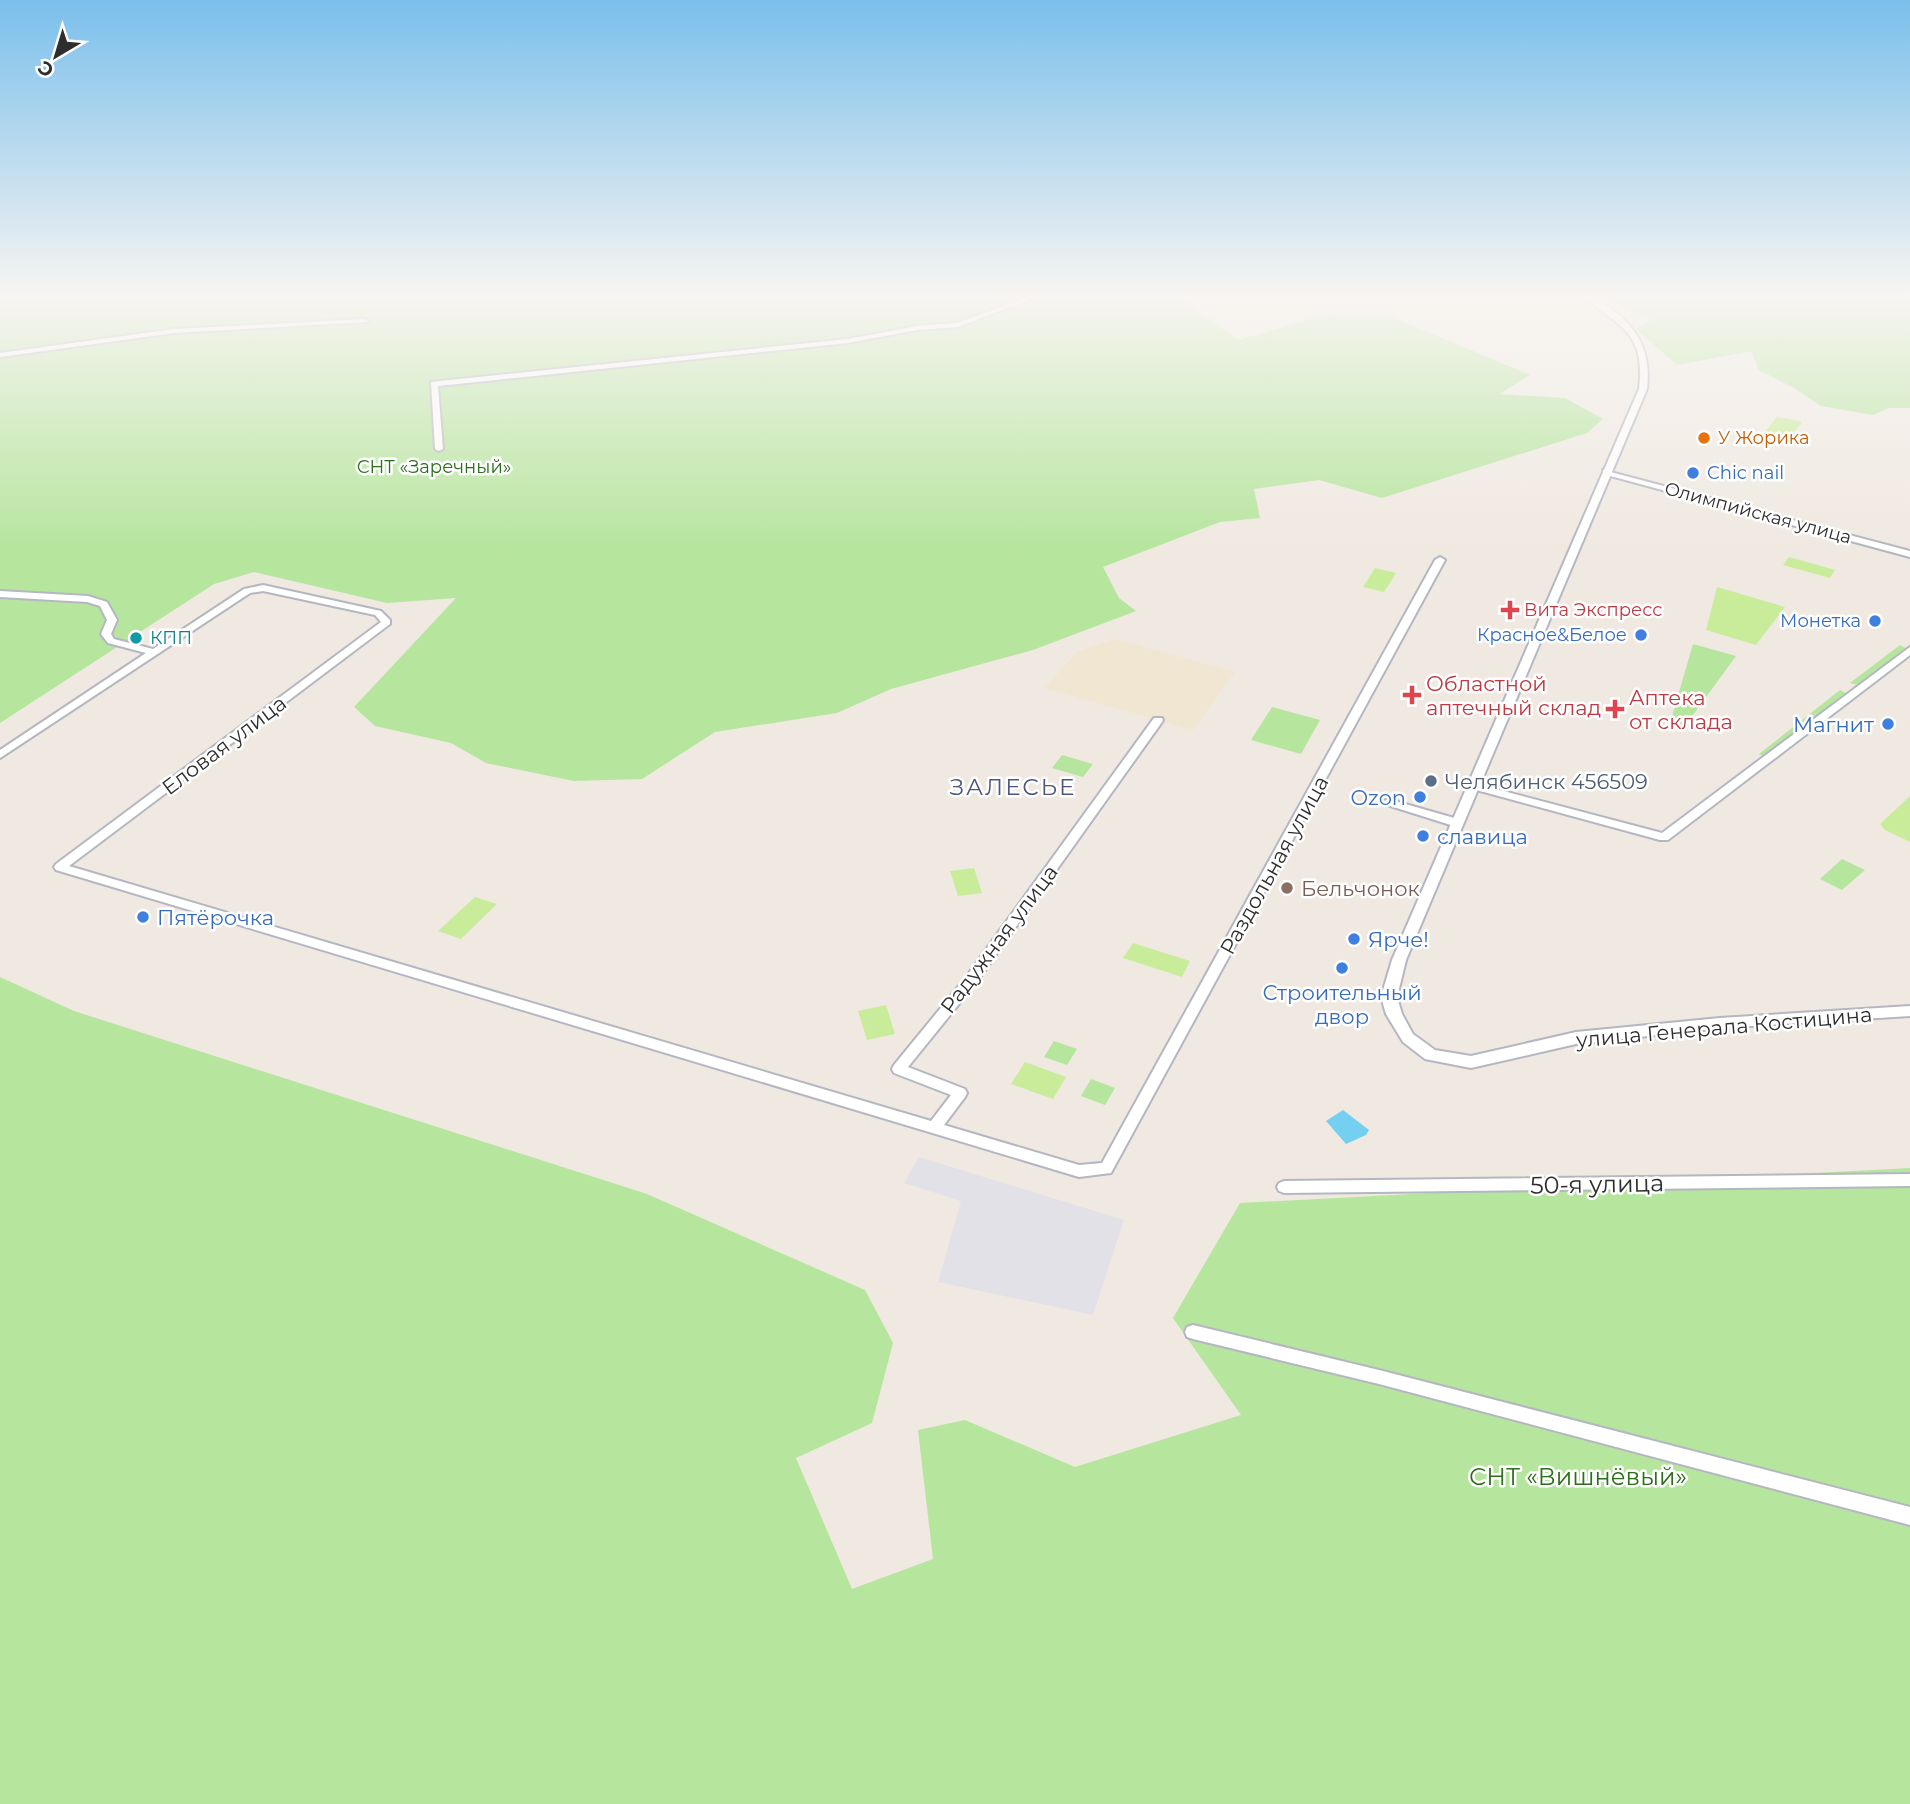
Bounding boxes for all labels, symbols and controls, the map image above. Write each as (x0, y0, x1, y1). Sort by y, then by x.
north arrow (21, 21, 91, 91)
text: С (33, 56, 58, 82)
place label: У Жорика (1718, 427, 1810, 449)
marker: У Жорика (1696, 430, 1712, 446)
park label: СНТ «Заречный» (357, 456, 511, 478)
place label: Chic nail (1707, 462, 1784, 484)
marker: Chic nail (1685, 465, 1701, 481)
street label: Олимпийская улица (1662, 477, 1854, 549)
place label: Вита Экспресс (1524, 599, 1662, 621)
marker: Вита Экспресс (1502, 602, 1518, 618)
place label: Монетка (1780, 610, 1861, 632)
marker: Монетка (1867, 613, 1883, 629)
place label: Красное&Белое (1477, 624, 1627, 646)
place label: КПП (150, 627, 192, 649)
marker: Красное&Белое (1633, 627, 1649, 643)
marker: КПП (128, 630, 144, 646)
place label: Областной аптечный склад (1426, 671, 1601, 720)
place label: Аптека от склада (1629, 685, 1733, 734)
marker: Областной аптечный склад (1404, 687, 1420, 703)
street label: Еловая улица (157, 690, 291, 800)
marker: Аптека от склада (1607, 701, 1623, 717)
place label: Магнит (1793, 712, 1874, 737)
marker: Магнит (1880, 716, 1896, 732)
place label: Челябинск 456509 (1445, 769, 1648, 794)
street label: Раздольная улица (1215, 771, 1333, 959)
district label: ЗАЛЕСЬЕ (950, 773, 1076, 801)
marker: Челябинск 456509 (1423, 773, 1439, 789)
place label: Ozon (1350, 785, 1406, 810)
marker: Ozon (1412, 789, 1428, 805)
place label: славица (1437, 824, 1528, 849)
marker: славица (1415, 828, 1431, 844)
street label: Радужная улица (935, 860, 1063, 1018)
place label: Бельчонок (1301, 876, 1420, 901)
marker: Бельчонок (1279, 880, 1295, 896)
place label: Пятёрочка (157, 905, 274, 930)
marker: Пятёрочка (135, 909, 151, 925)
place label: Ярче! (1368, 927, 1429, 952)
marker: Ярче! (1346, 931, 1362, 947)
marker: Строительный двор (1334, 960, 1350, 976)
place label: Строительный двор (1262, 980, 1422, 1029)
street label: улица Генерала Костицина (1574, 1002, 1873, 1052)
street label: 50-я улица (1530, 1168, 1664, 1200)
park label: СНТ «Вишнёвый» (1469, 1462, 1687, 1491)

